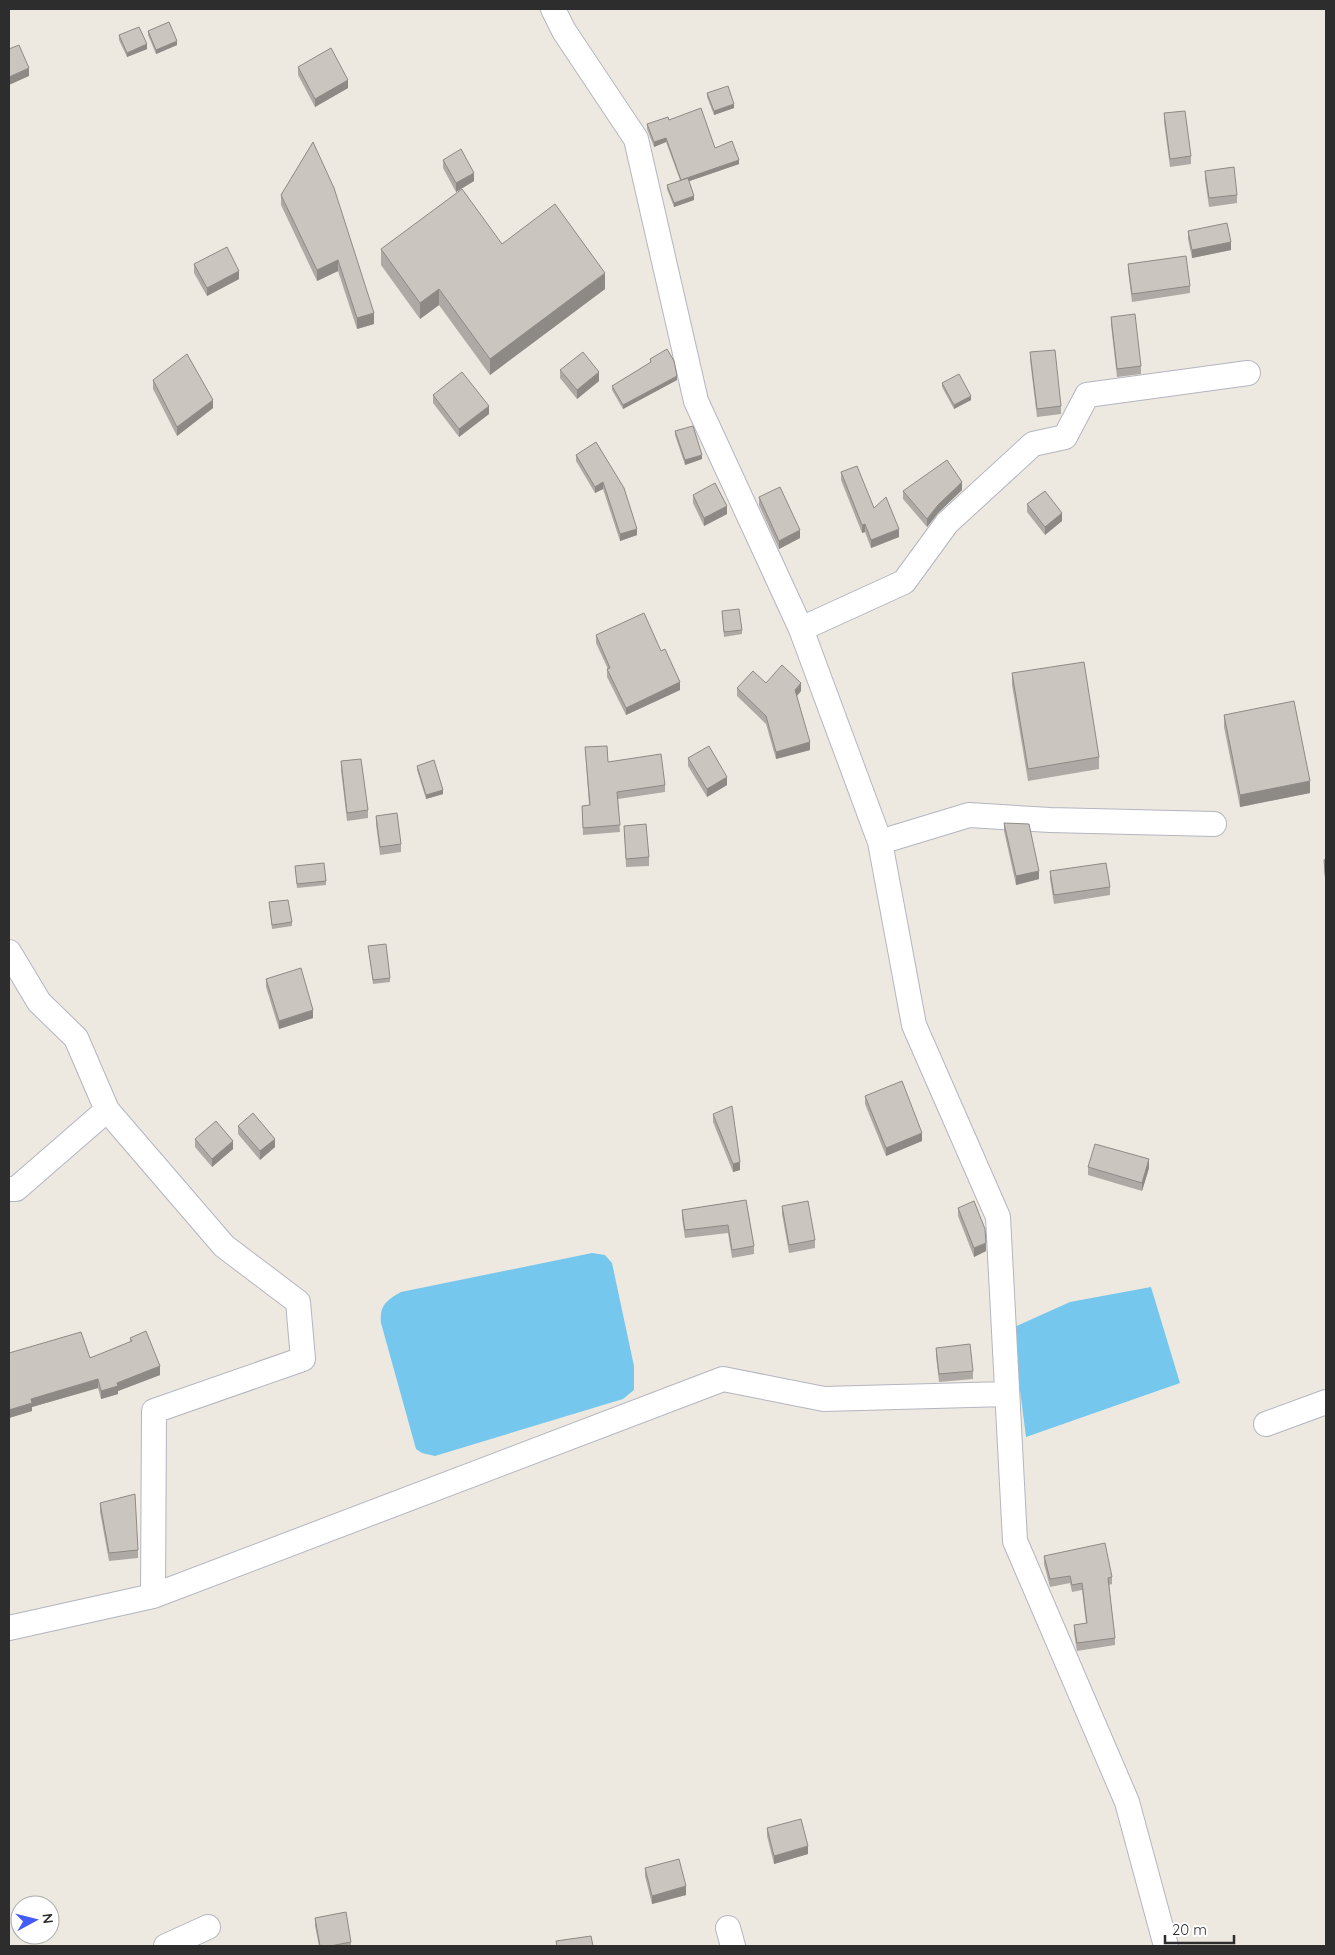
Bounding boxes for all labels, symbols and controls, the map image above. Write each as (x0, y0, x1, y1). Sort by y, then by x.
north arrow (10, 1895, 60, 1945)
text: N (38, 1912, 57, 1925)
scale bar (1165, 1912, 1234, 1944)
text: 20 m (1172, 1920, 1207, 1939)

